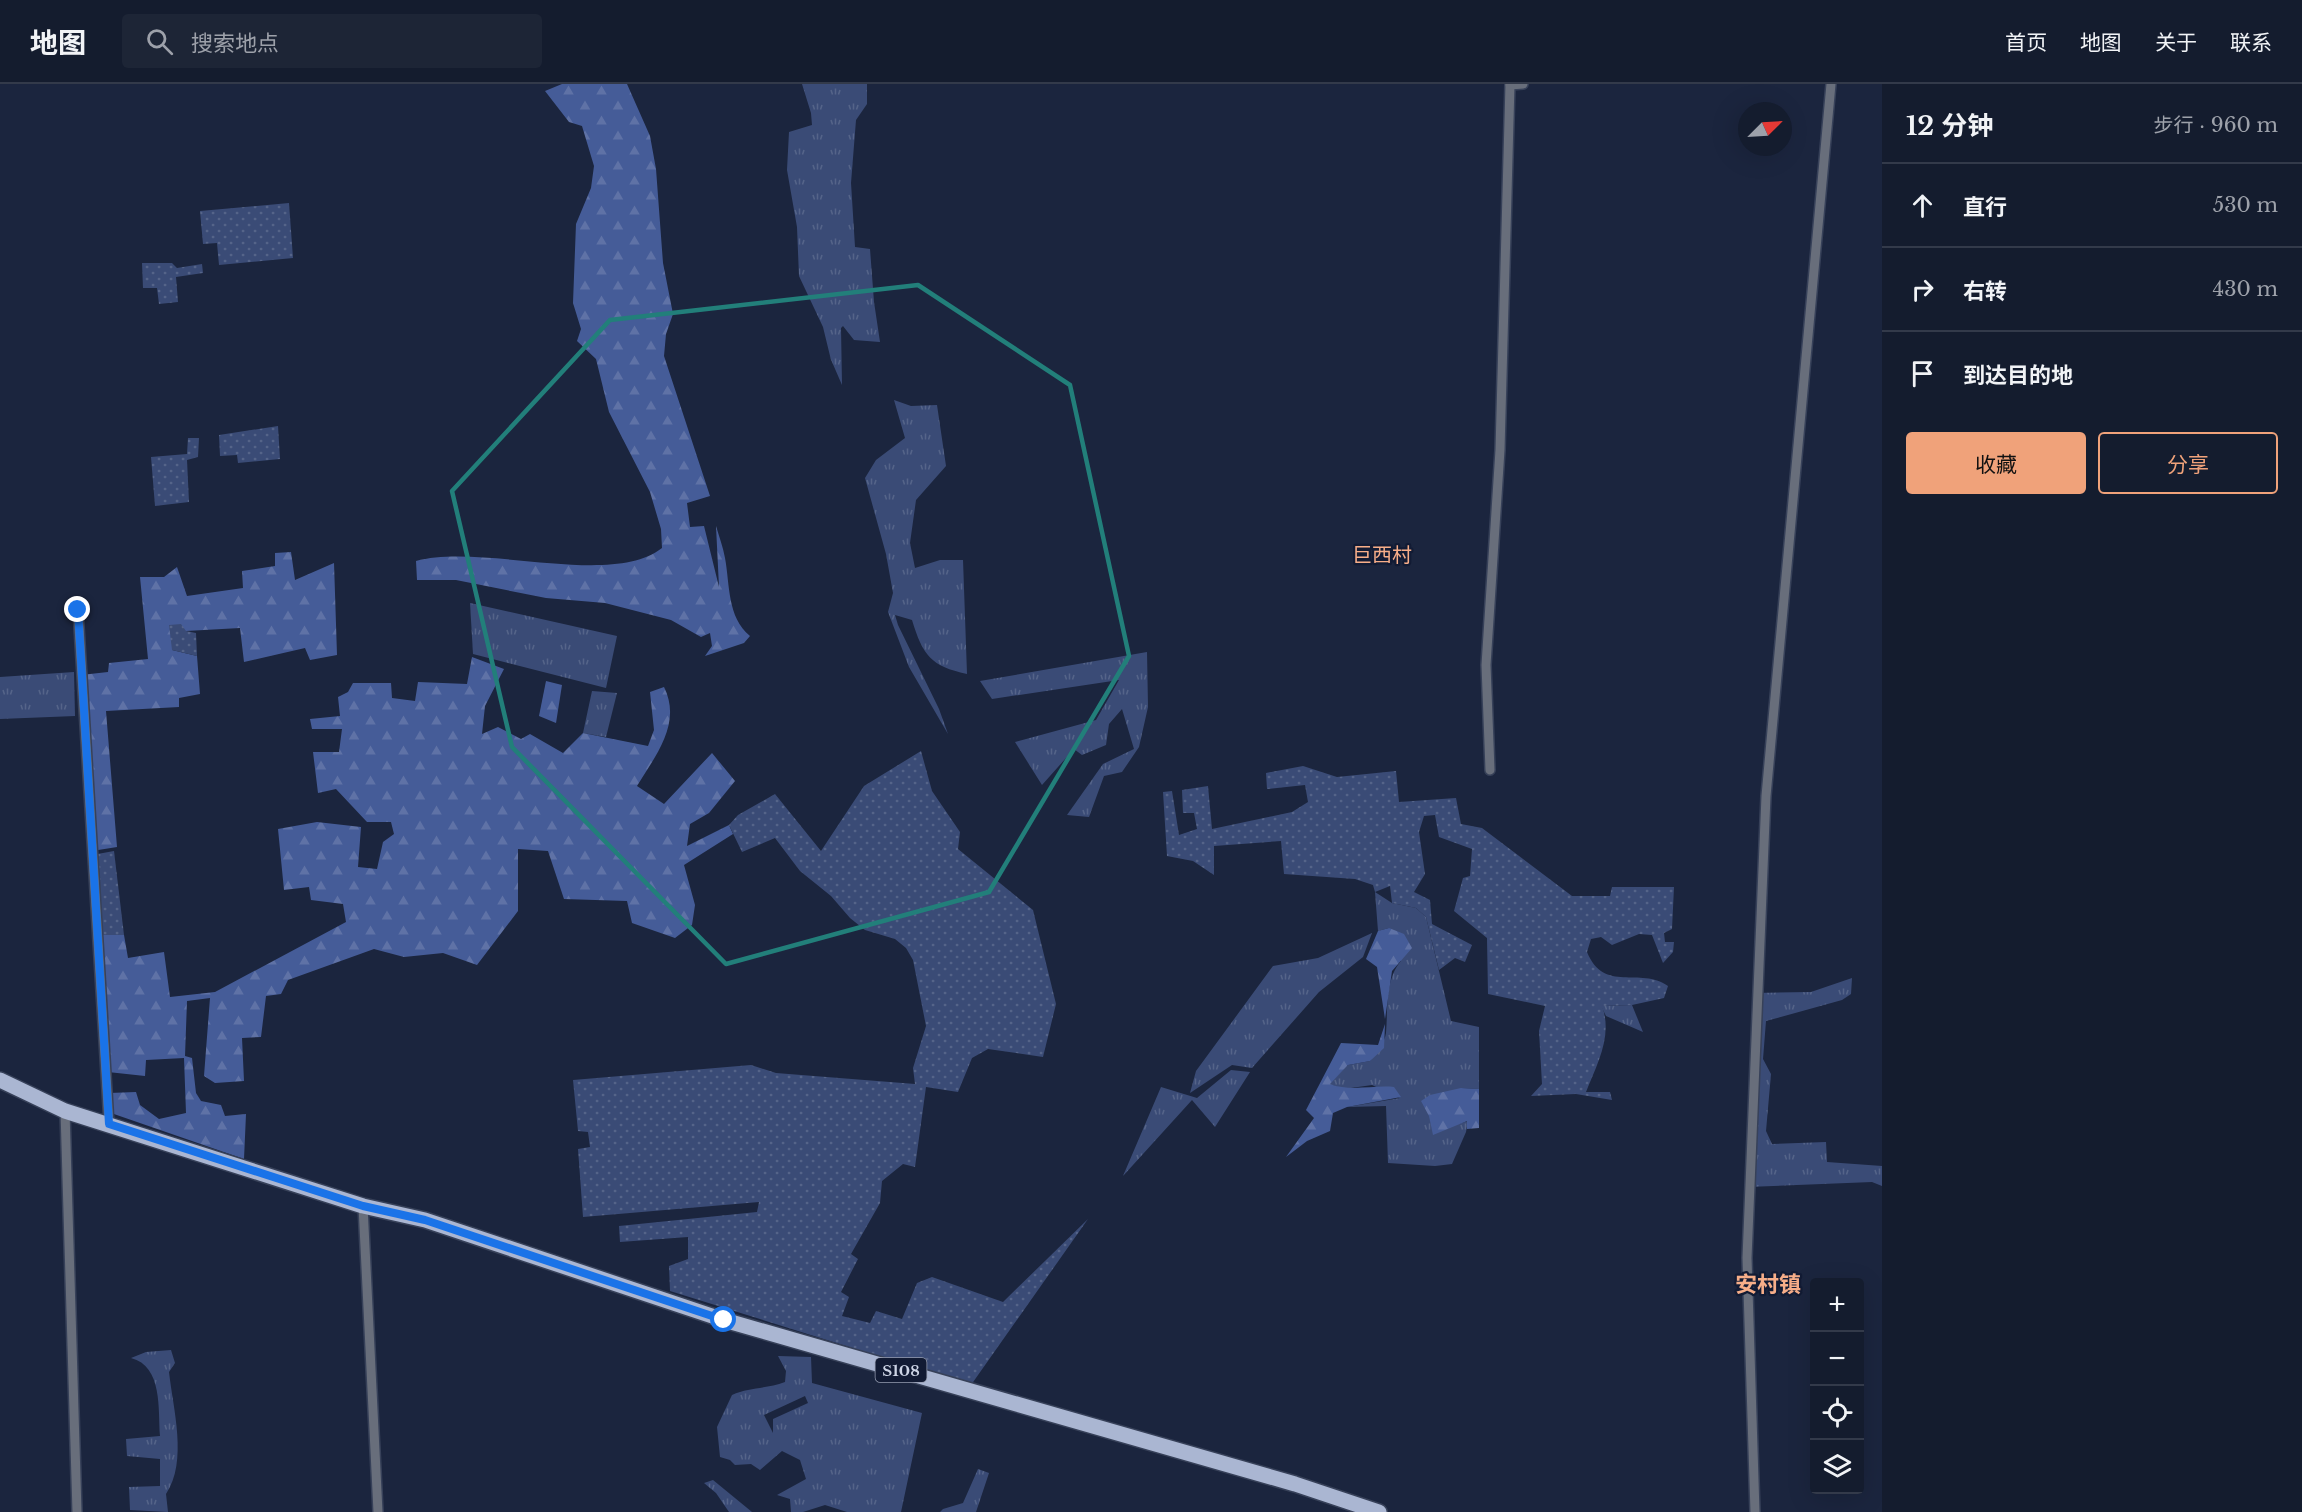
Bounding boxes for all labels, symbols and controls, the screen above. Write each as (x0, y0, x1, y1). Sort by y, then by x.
search box (122, 14, 542, 68)
icon: search (143, 25, 176, 58)
text: 地图 (30, 26, 86, 61)
text: 搜索地点 (191, 30, 279, 57)
text: 首页 (2005, 30, 2047, 56)
text: 地图 (2080, 30, 2122, 56)
text: 关于 (2155, 30, 2197, 56)
text: 联系 (2230, 30, 2272, 56)
north arrow (1738, 102, 1792, 156)
text: 12 分钟 (1906, 110, 1993, 142)
text: 步行 · 960 m (2154, 113, 2278, 137)
icon: ahead (1906, 189, 1939, 222)
text: 530 m (2213, 193, 2278, 217)
text: 直行 (1963, 194, 2007, 221)
icon: right (1906, 273, 1939, 306)
text: 430 m (2213, 277, 2278, 301)
text: 右转 (1963, 278, 2007, 305)
icon: arrive (1906, 357, 1939, 390)
text: 到达目的地 (1963, 362, 2073, 389)
button: 收藏 (1906, 432, 2086, 494)
button: 分享 (2098, 432, 2278, 494)
district label: 巨西村 (1352, 543, 1412, 567)
route end (64, 596, 90, 622)
district label: 安村镇 (1735, 1271, 1801, 1298)
map controls (1810, 1278, 1864, 1494)
button: + (1810, 1278, 1864, 1332)
route start (710, 1306, 736, 1332)
button: − (1810, 1332, 1864, 1386)
road number: S108 (876, 1358, 926, 1382)
button: locate (1810, 1386, 1864, 1440)
button: layers (1810, 1440, 1864, 1494)

